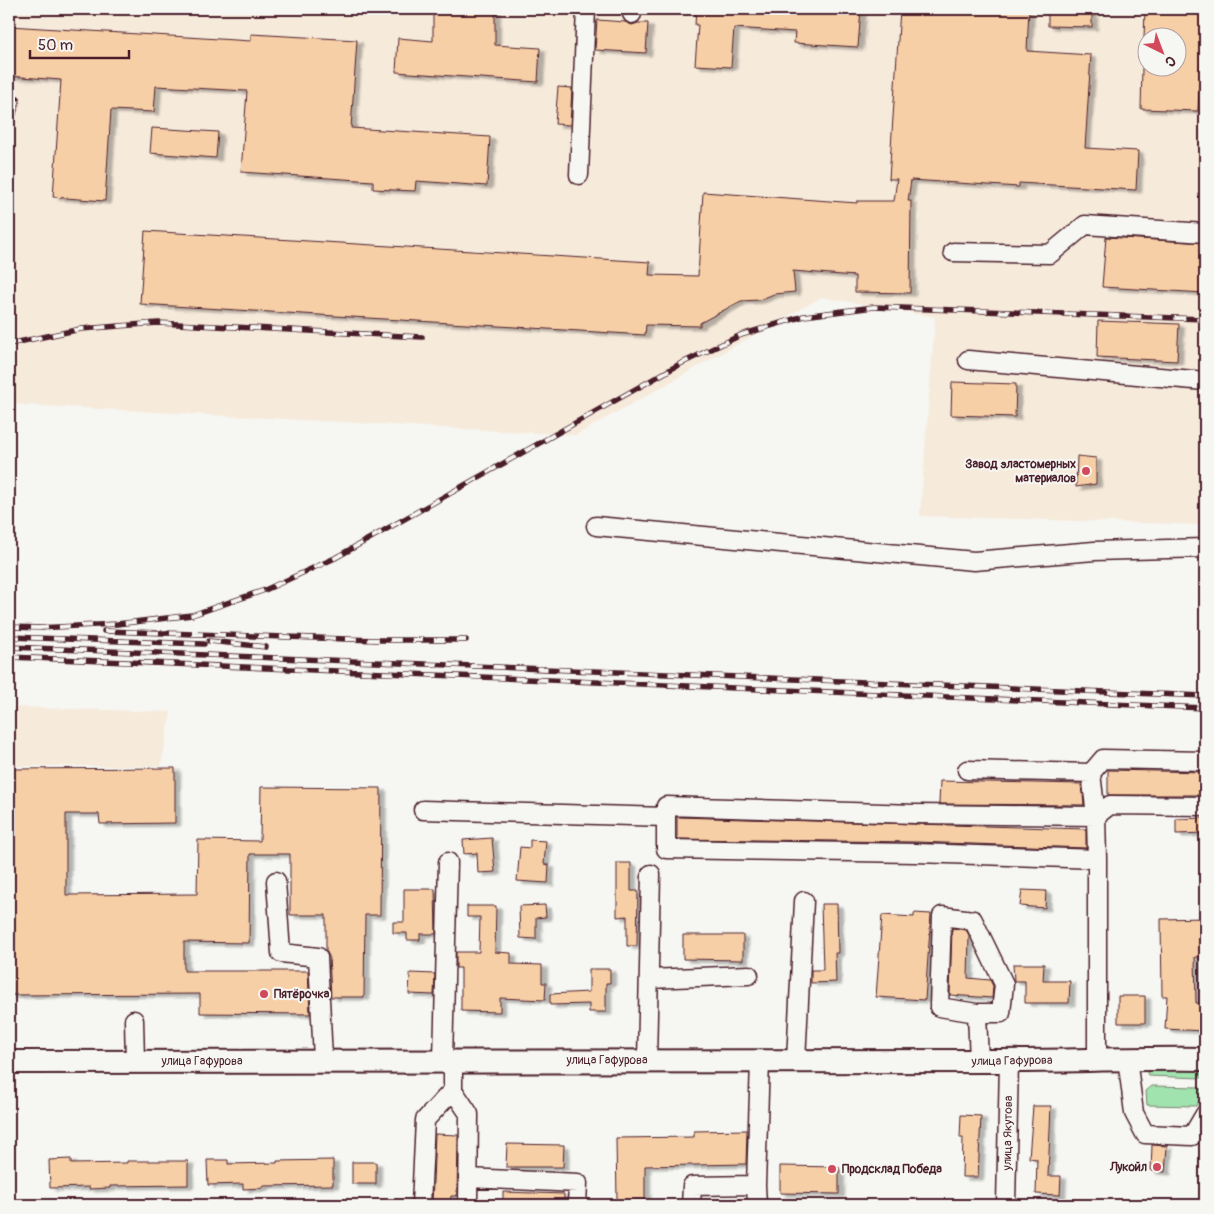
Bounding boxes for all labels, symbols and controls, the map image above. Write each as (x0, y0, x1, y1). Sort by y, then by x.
scale bar (30, 28, 129, 60)
north arrow (1136, 28, 1186, 78)
text: 50 m (38, 36, 73, 55)
text: С (1161, 52, 1179, 71)
place label: Завод эластомерных материалов (965, 457, 1076, 486)
marker: Завод эластомерных материалов (1080, 465, 1092, 477)
place label: Пятёрочка (274, 987, 330, 1002)
marker: Пятёрочка (258, 988, 270, 1000)
street label: улица Гафурова (565, 1053, 648, 1068)
street label: улица Гафурова (970, 1053, 1053, 1069)
street label: улица Гафурова (160, 1054, 243, 1069)
street label: улица Якутова (1000, 1095, 1016, 1171)
place label: Лукойл (1109, 1160, 1147, 1175)
marker: Лукойл (1151, 1161, 1163, 1173)
place label: Продсклад Победа (842, 1162, 942, 1177)
marker: Продсклад Победа (826, 1163, 838, 1175)

